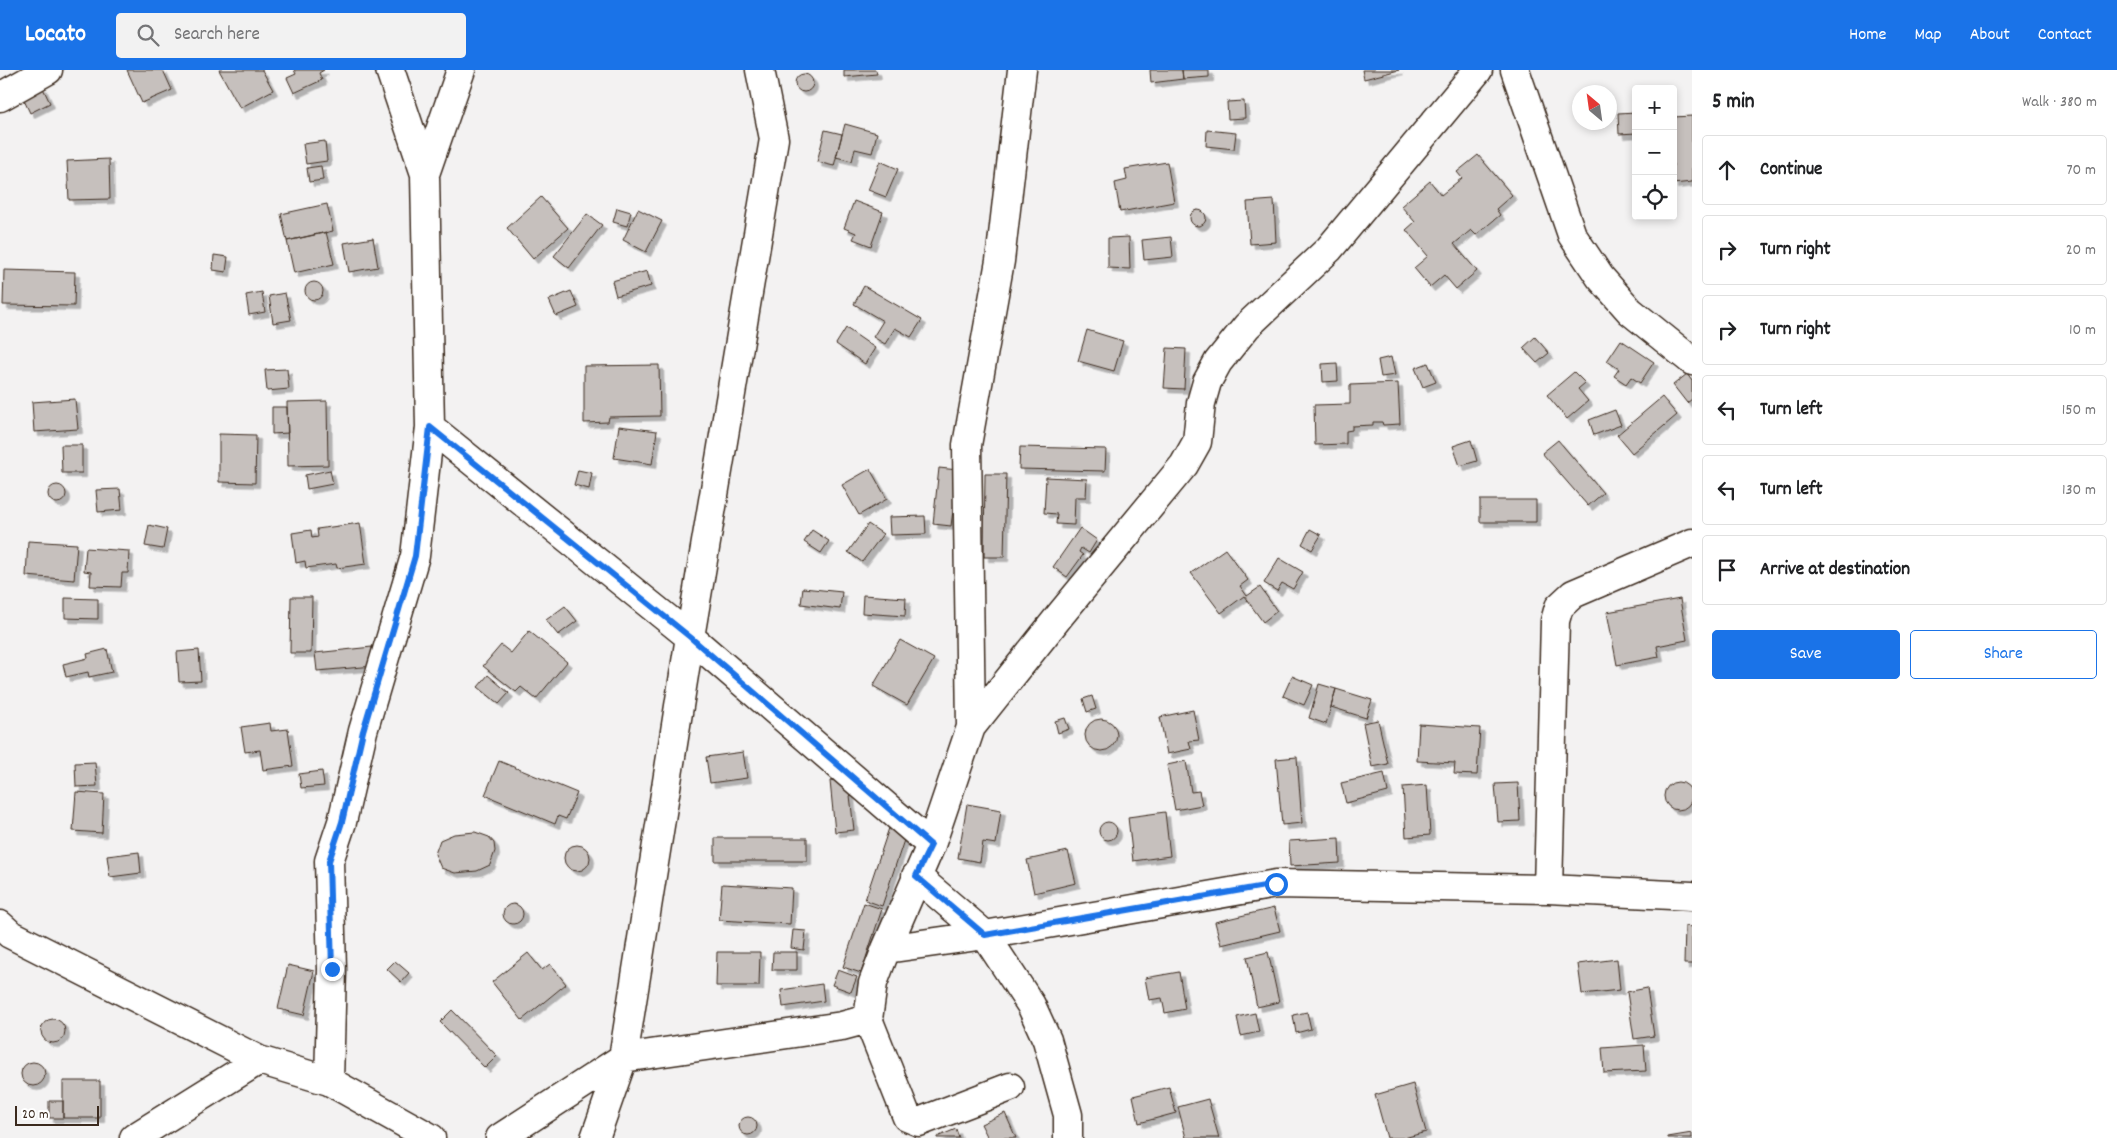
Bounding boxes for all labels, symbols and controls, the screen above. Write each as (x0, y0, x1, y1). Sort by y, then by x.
search box (116, 13, 466, 58)
text: Locato (25, 18, 86, 52)
icon: search (134, 21, 162, 49)
text: Search here (174, 22, 260, 49)
text: Home (1849, 23, 1886, 48)
text: Map (1914, 23, 1942, 48)
text: About (1970, 23, 2010, 48)
text: Contact (2038, 23, 2092, 48)
north arrow (1572, 85, 1617, 130)
map controls (1632, 85, 1677, 220)
button: + (1632, 85, 1677, 130)
text: 5 min (1712, 88, 1755, 118)
text: Walk · 380 m (2022, 91, 2097, 114)
button: − (1632, 130, 1677, 175)
icon: ahead (1713, 156, 1741, 184)
text: Continue (1760, 157, 1822, 184)
text: 70 m (2066, 159, 2096, 182)
button: locate (1632, 175, 1677, 220)
icon: right (1713, 236, 1741, 264)
text: Turn right (1760, 237, 1831, 264)
text: 20 m (2066, 239, 2096, 262)
icon: right (1713, 316, 1741, 344)
text: Turn right (1760, 317, 1831, 344)
text: 10 m (2069, 319, 2096, 342)
icon: left (1713, 396, 1741, 424)
text: Turn left (1760, 397, 1823, 424)
text: 150 m (2062, 399, 2096, 422)
icon: left (1713, 476, 1741, 504)
text: Turn left (1760, 477, 1823, 504)
text: 130 m (2062, 479, 2096, 502)
icon: arrive (1713, 556, 1741, 584)
text: Arrive at destination (1760, 557, 1910, 584)
button: Save (1712, 630, 1900, 679)
button: Share (1910, 630, 2097, 679)
route start (1265, 873, 1288, 896)
route end (321, 958, 344, 981)
scale bar (15, 1103, 99, 1126)
text: 20 m (22, 1105, 49, 1125)

